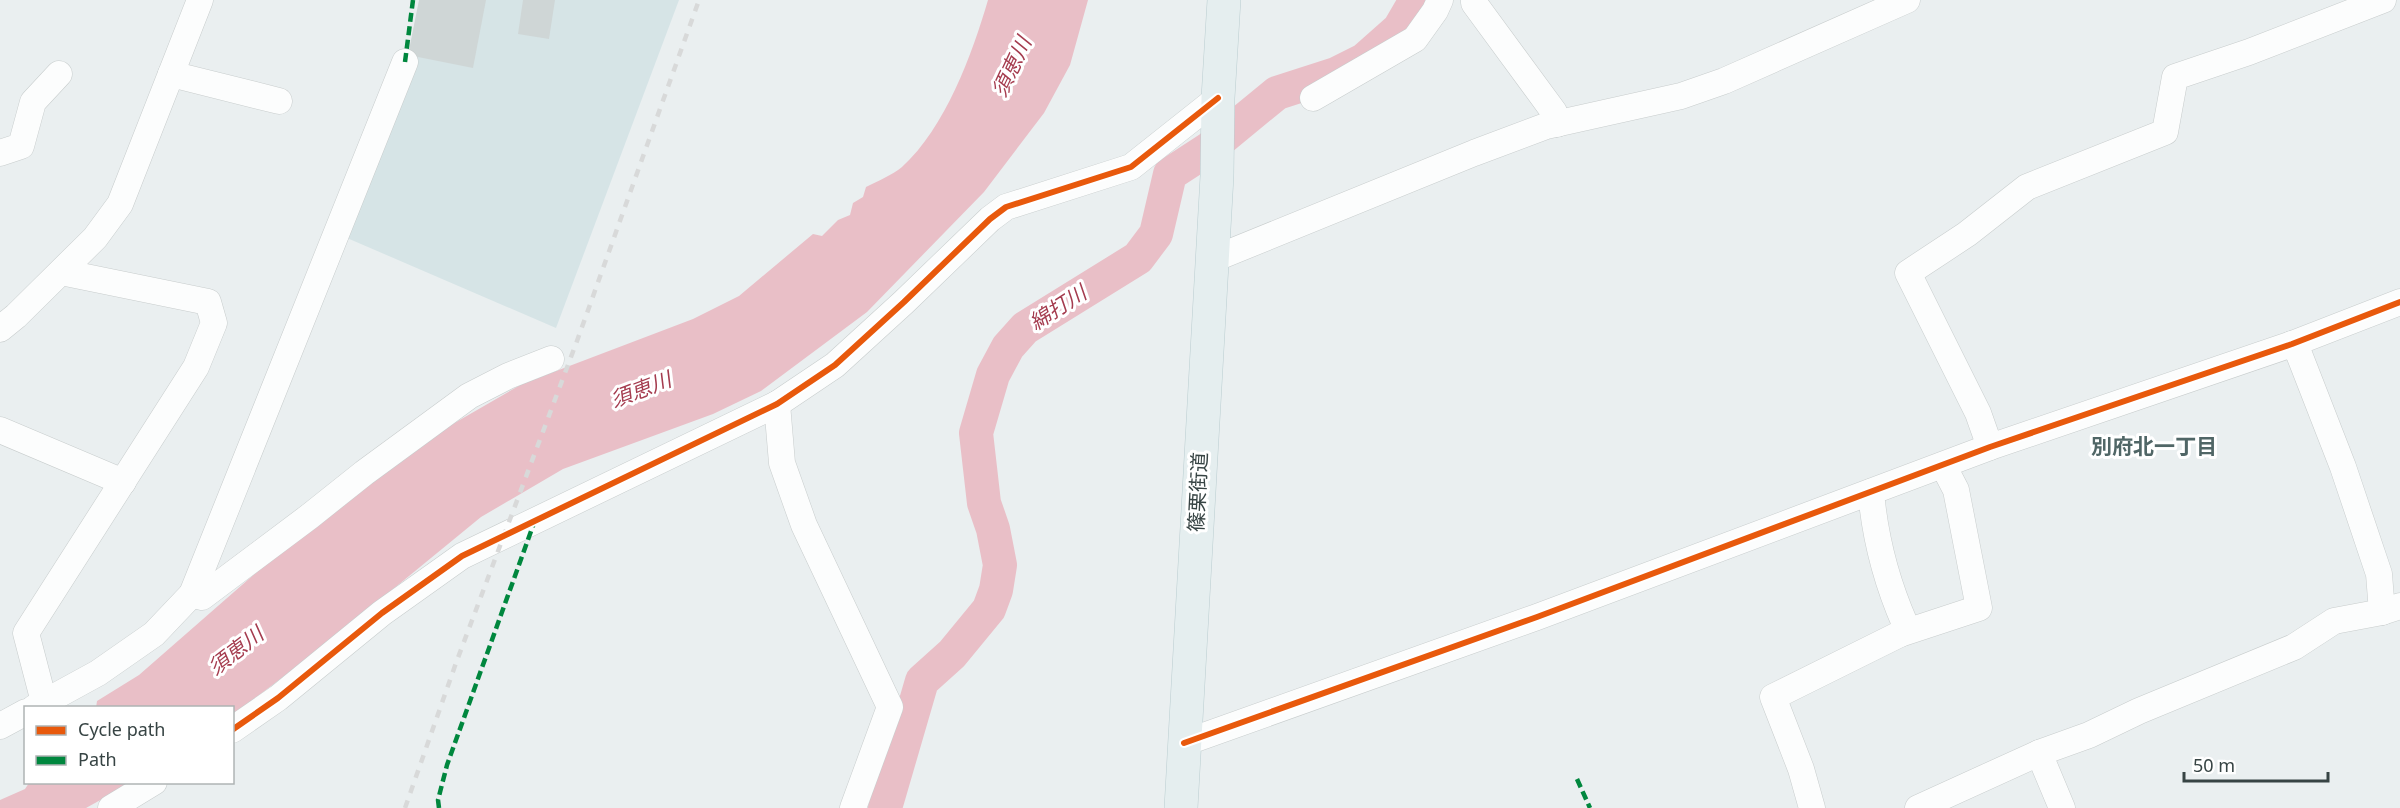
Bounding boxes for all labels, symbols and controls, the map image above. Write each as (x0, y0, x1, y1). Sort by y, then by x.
water label: 須恵川 (985, 30, 1038, 101)
water label: 綿打川 (1023, 277, 1093, 336)
water label: 須恵川 (606, 364, 677, 413)
district label: 別府北一丁目 (2091, 432, 2217, 460)
street label: 篠栗街道 (1182, 451, 1213, 533)
water label: 須恵川 (202, 619, 270, 681)
legend (24, 706, 234, 784)
text: Cycle path (78, 717, 165, 741)
scale bar (2184, 745, 2328, 783)
text: Path (78, 747, 117, 771)
text: 50 m (2193, 753, 2235, 777)

